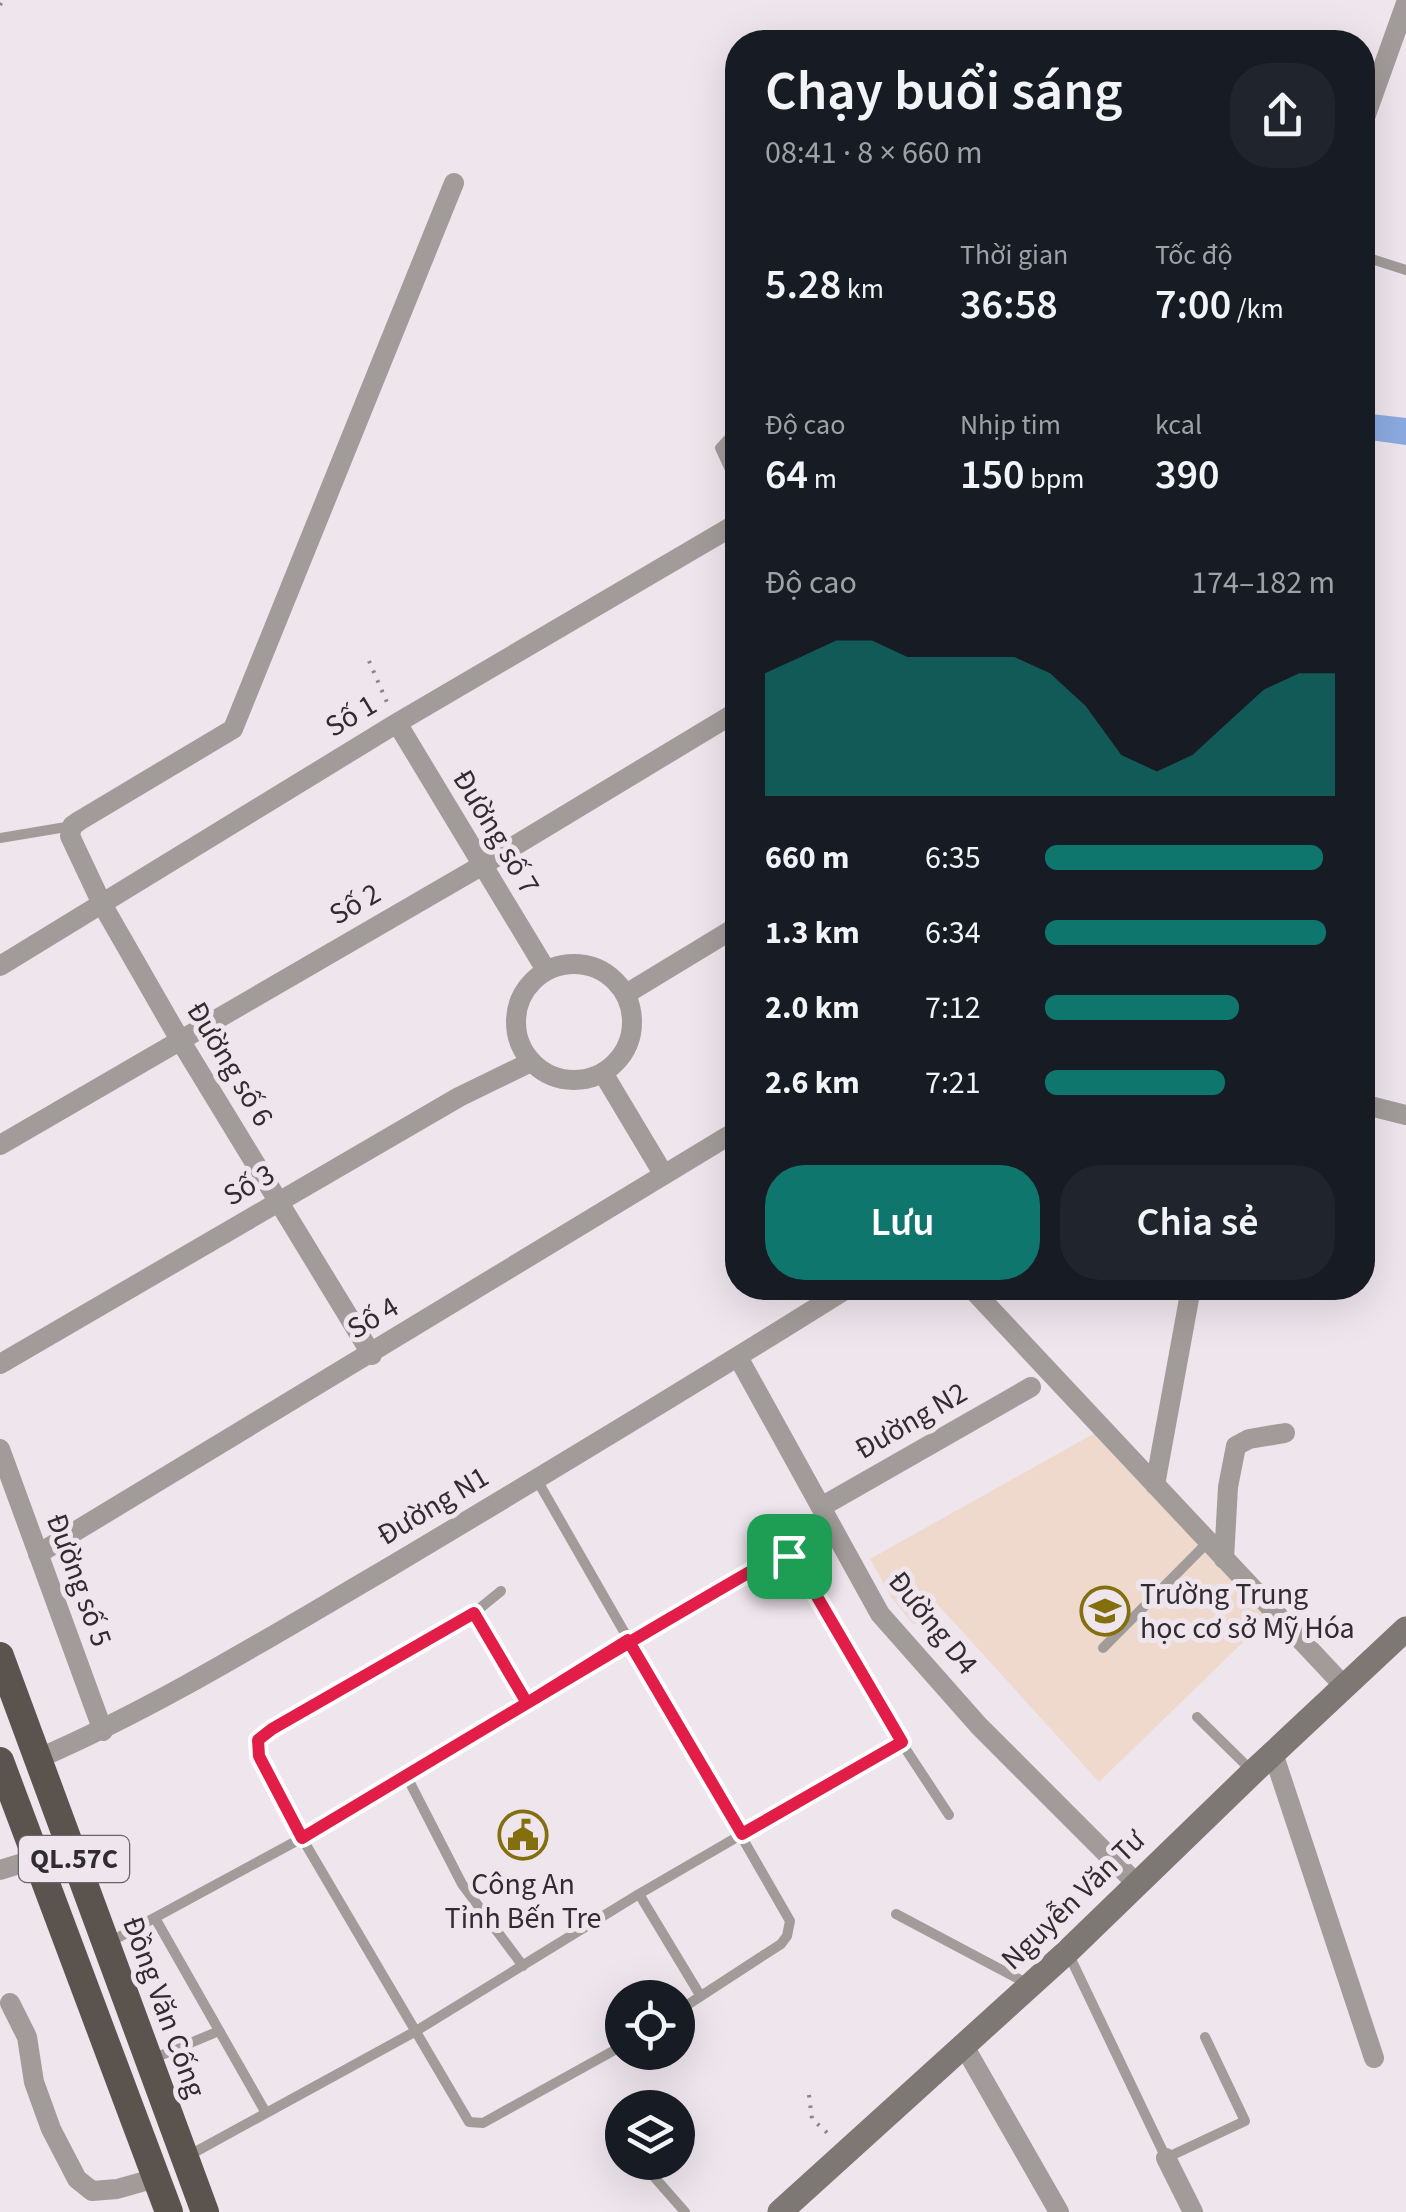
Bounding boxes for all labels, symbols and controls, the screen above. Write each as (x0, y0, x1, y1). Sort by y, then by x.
text: Chạy buổi sáng (765, 53, 1123, 131)
button: share (1230, 63, 1335, 168)
text: 08:41 · 8 × 660 m (765, 130, 983, 176)
text: Thời gian (960, 235, 1068, 275)
text: Tốc độ (1155, 235, 1233, 275)
text: 5.28 (765, 255, 841, 315)
text: km (841, 269, 884, 309)
text: 36:58 (960, 275, 1058, 335)
text: 7:00 (1155, 275, 1231, 335)
text: /km (1231, 289, 1284, 329)
text: Độ cao (765, 405, 845, 445)
text: Nhịp tim (960, 405, 1061, 445)
text: kcal (1155, 405, 1202, 445)
text: 64 (765, 445, 808, 505)
text: 150 (960, 445, 1025, 505)
text: 390 (1155, 445, 1220, 505)
text: m (808, 459, 837, 499)
text: bpm (1025, 459, 1084, 499)
text: Độ cao (765, 560, 857, 606)
text: 174–182 m (1191, 560, 1335, 606)
street label: Số 1 (317, 684, 385, 748)
street label: Đường số 7 (442, 761, 550, 903)
text: 660 m (765, 835, 850, 881)
text: 6:35 (925, 835, 981, 881)
street label: Số 2 (321, 872, 389, 936)
text: 1.3 km (765, 910, 860, 956)
text: 6:34 (925, 910, 981, 956)
text: 2.0 km (765, 985, 860, 1031)
text: 7:12 (925, 985, 981, 1031)
street label: Đường số 6 (176, 993, 284, 1135)
text: 2.6 km (765, 1060, 860, 1106)
text: 7:21 (925, 1060, 981, 1106)
street label: Số 3 (215, 1153, 283, 1217)
button: Lưu (765, 1165, 1040, 1280)
button: Chia sẻ (1060, 1165, 1335, 1280)
street label: Số 4 (339, 1286, 407, 1350)
street label: Đường N2 (847, 1372, 975, 1470)
street label: Đường N1 (369, 1456, 497, 1556)
street label: Đường số 5 (35, 1507, 123, 1653)
pin (747, 1514, 832, 1599)
icon: arrive (762, 1529, 817, 1584)
street label: Đường D4 (878, 1562, 988, 1684)
place label: Trường Trung học cơ sở Mỹ Hóa (1140, 1573, 1355, 1650)
school or university icon: Trường Trung học cơ sở Mỹ Hóa (1079, 1585, 1131, 1637)
public building icon: Công An Tỉnh Bến Tre (497, 1809, 549, 1861)
street label: Nguyễn Văn Tư (991, 1820, 1155, 1980)
road number: QL.57C (19, 1836, 129, 1882)
place label: Công An Tỉnh Bến Tre (445, 1863, 601, 1940)
street label: Đồng Văn Cống (111, 1910, 217, 2104)
map controls (605, 1980, 695, 2180)
button: locate (605, 1980, 695, 2070)
button: layers (605, 2090, 695, 2180)

